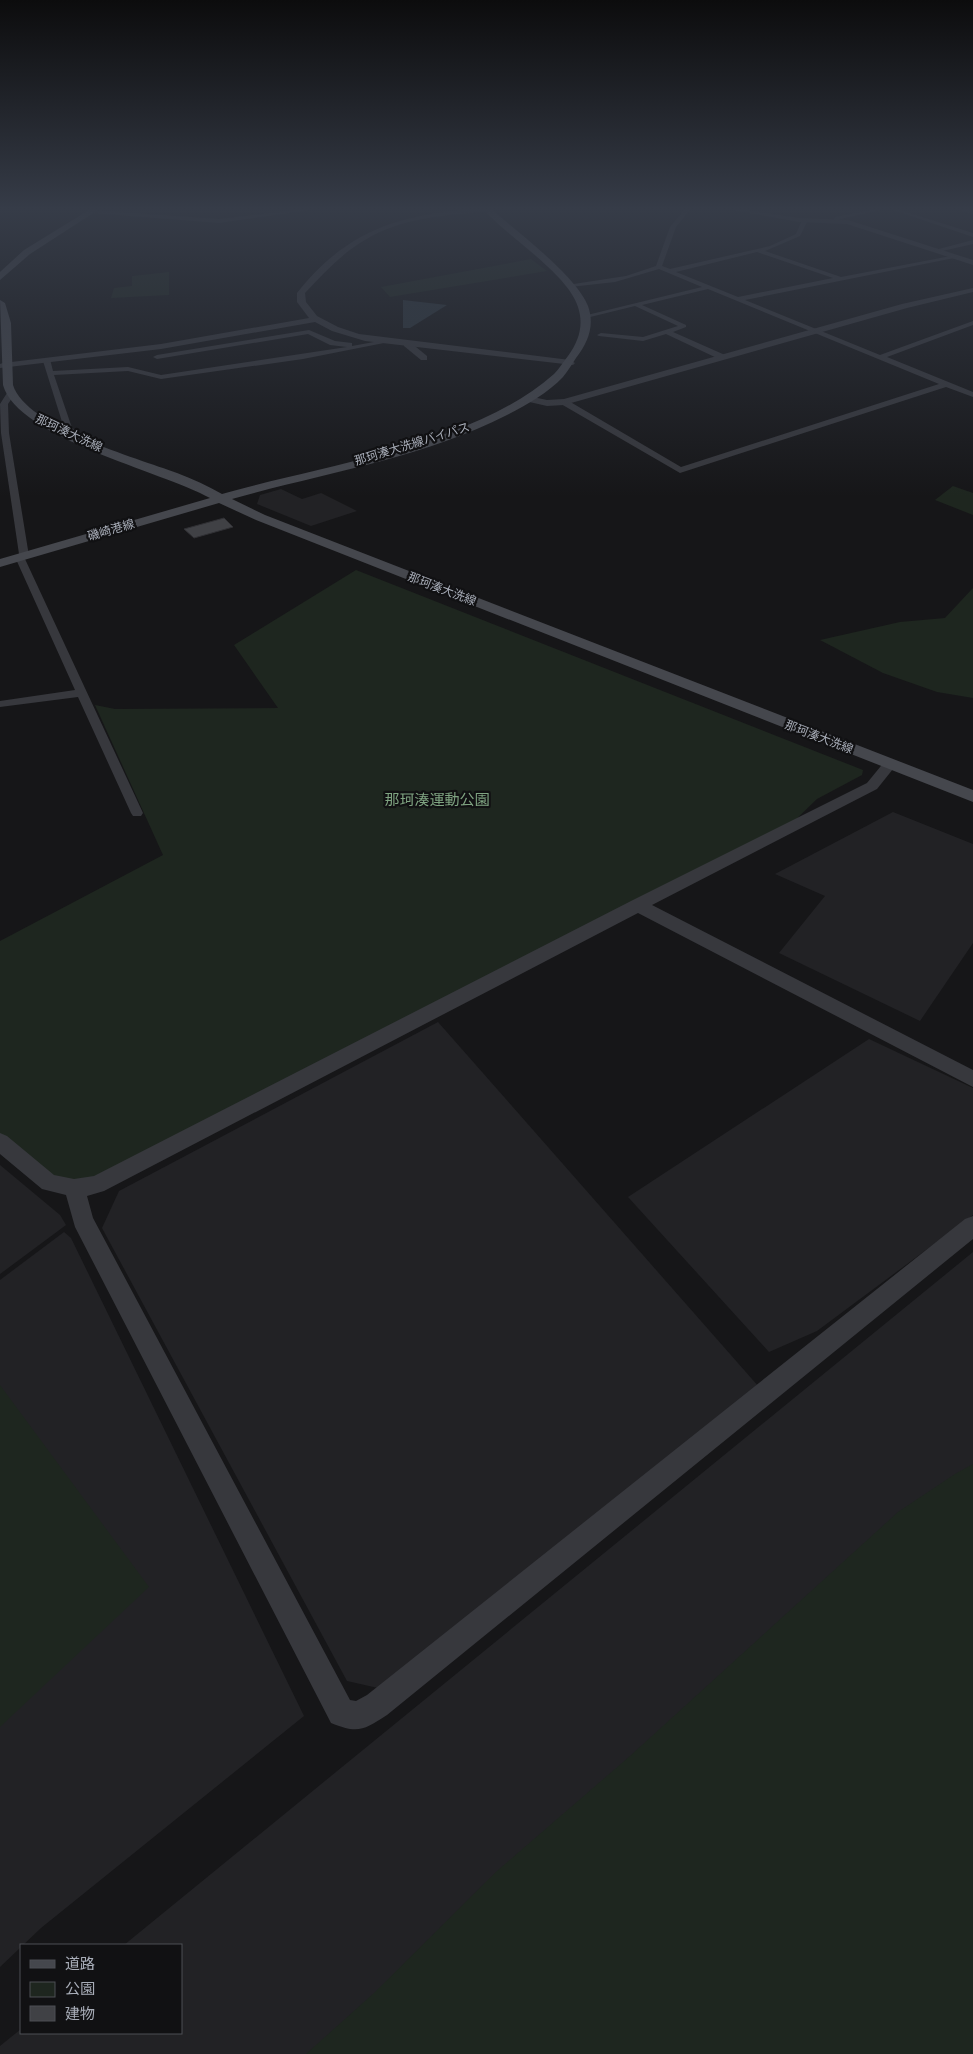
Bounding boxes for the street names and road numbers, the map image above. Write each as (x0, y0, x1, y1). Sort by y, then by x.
street label: 那珂湊大洗線 (33, 411, 105, 455)
street label: 那珂湊大洗線バイパス (353, 420, 471, 468)
street label: 磯崎港線 (86, 517, 136, 543)
street label: 那珂湊大洗線 (406, 570, 478, 608)
street label: 那珂湊大洗線 (783, 718, 855, 756)

